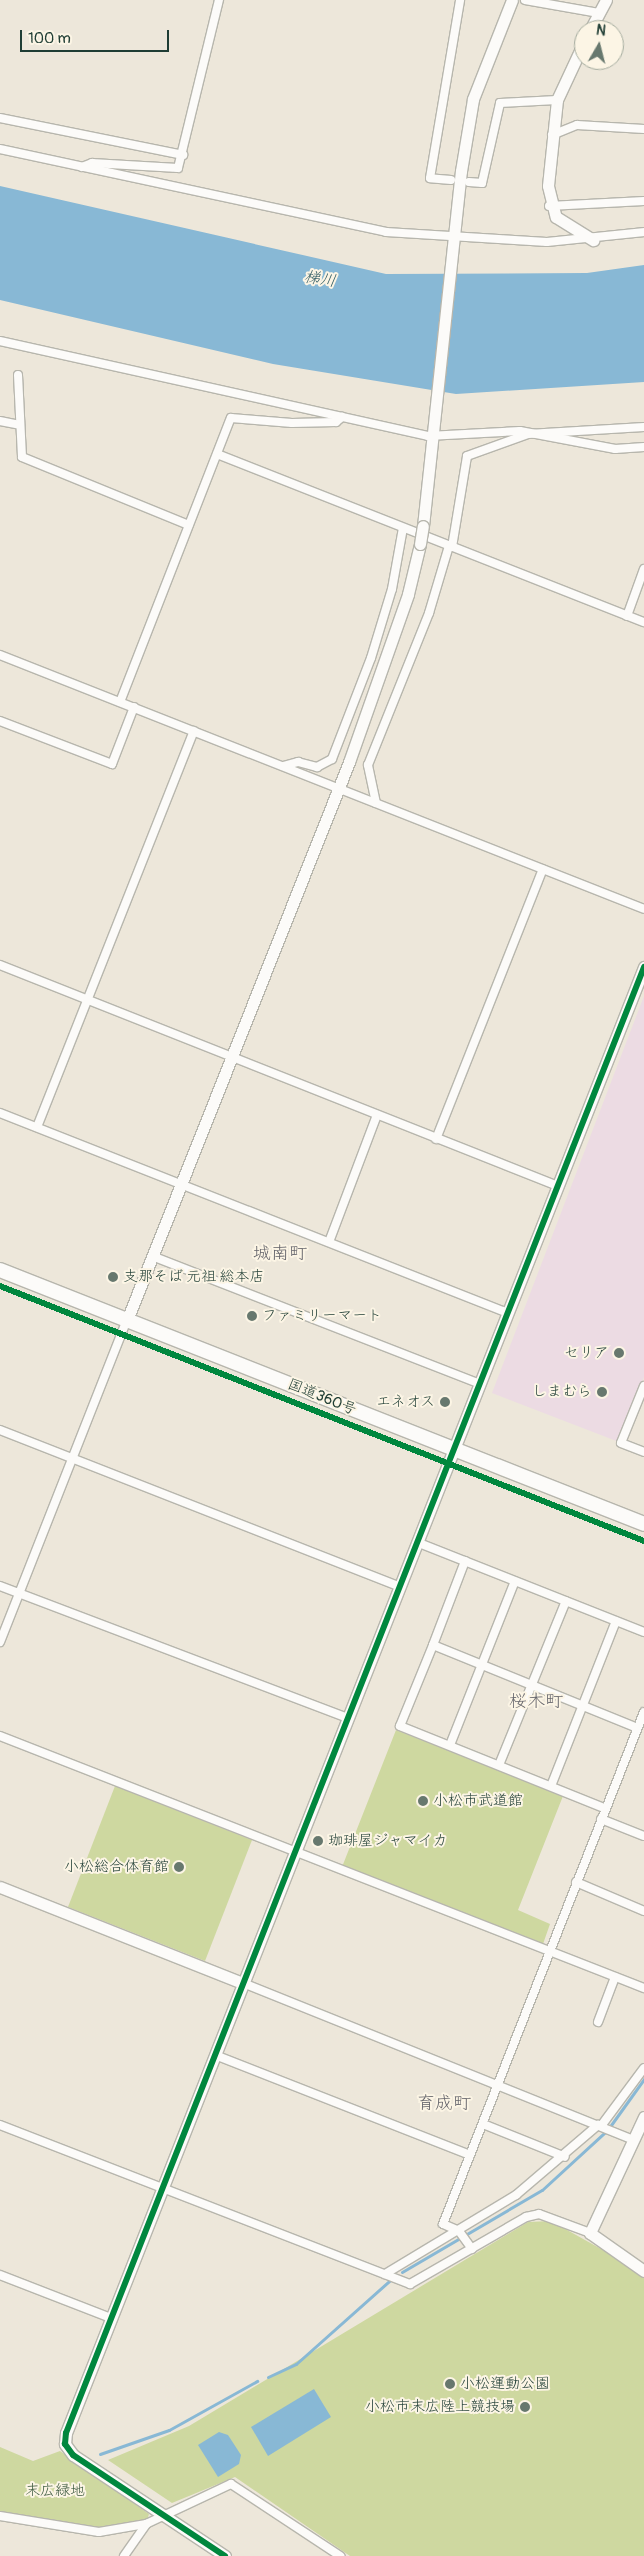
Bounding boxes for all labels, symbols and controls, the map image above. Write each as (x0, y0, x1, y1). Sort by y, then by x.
scale bar (22, 20, 171, 52)
north arrow (574, 20, 624, 70)
text: N (595, 22, 607, 40)
text: 100 m (28, 29, 71, 48)
water label: 梯川 (303, 267, 337, 291)
district label: 城南町 (253, 1243, 307, 1265)
place label: 支那そば 元祖 総本店 (123, 1268, 265, 1286)
marker: 支那そば 元祖 総本店 (107, 1271, 119, 1283)
place label: ファミリーマート (262, 1307, 382, 1325)
marker: ファミリーマート (246, 1310, 258, 1322)
place label: セリア (564, 1344, 609, 1362)
marker: セリア (613, 1347, 625, 1359)
street label: 国道360号 (285, 1375, 359, 1419)
place label: しまむら (532, 1383, 592, 1401)
marker: しまむら (596, 1386, 608, 1398)
place label: エネオス (375, 1393, 435, 1411)
marker: エネオス (439, 1396, 451, 1408)
district label: 桜木町 (509, 1691, 563, 1713)
place label: 小松市武道館 (433, 1792, 523, 1810)
marker: 小松市武道館 (417, 1795, 429, 1807)
place label: 珈琲屋ジャマイカ (328, 1832, 448, 1850)
marker: 珈琲屋ジャマイカ (312, 1835, 324, 1847)
place label: 小松総合体育館 (64, 1858, 169, 1876)
marker: 小松総合体育館 (173, 1861, 185, 1873)
district label: 育成町 (417, 2093, 471, 2115)
place label: 小松運動公園 (460, 2375, 550, 2393)
marker: 小松運動公園 (444, 2378, 456, 2390)
place label: 小松市末広陸上競技場 (365, 2398, 515, 2416)
marker: 小松市末広陸上競技場 (519, 2401, 531, 2413)
park label: 末広緑地 (25, 2482, 85, 2500)

